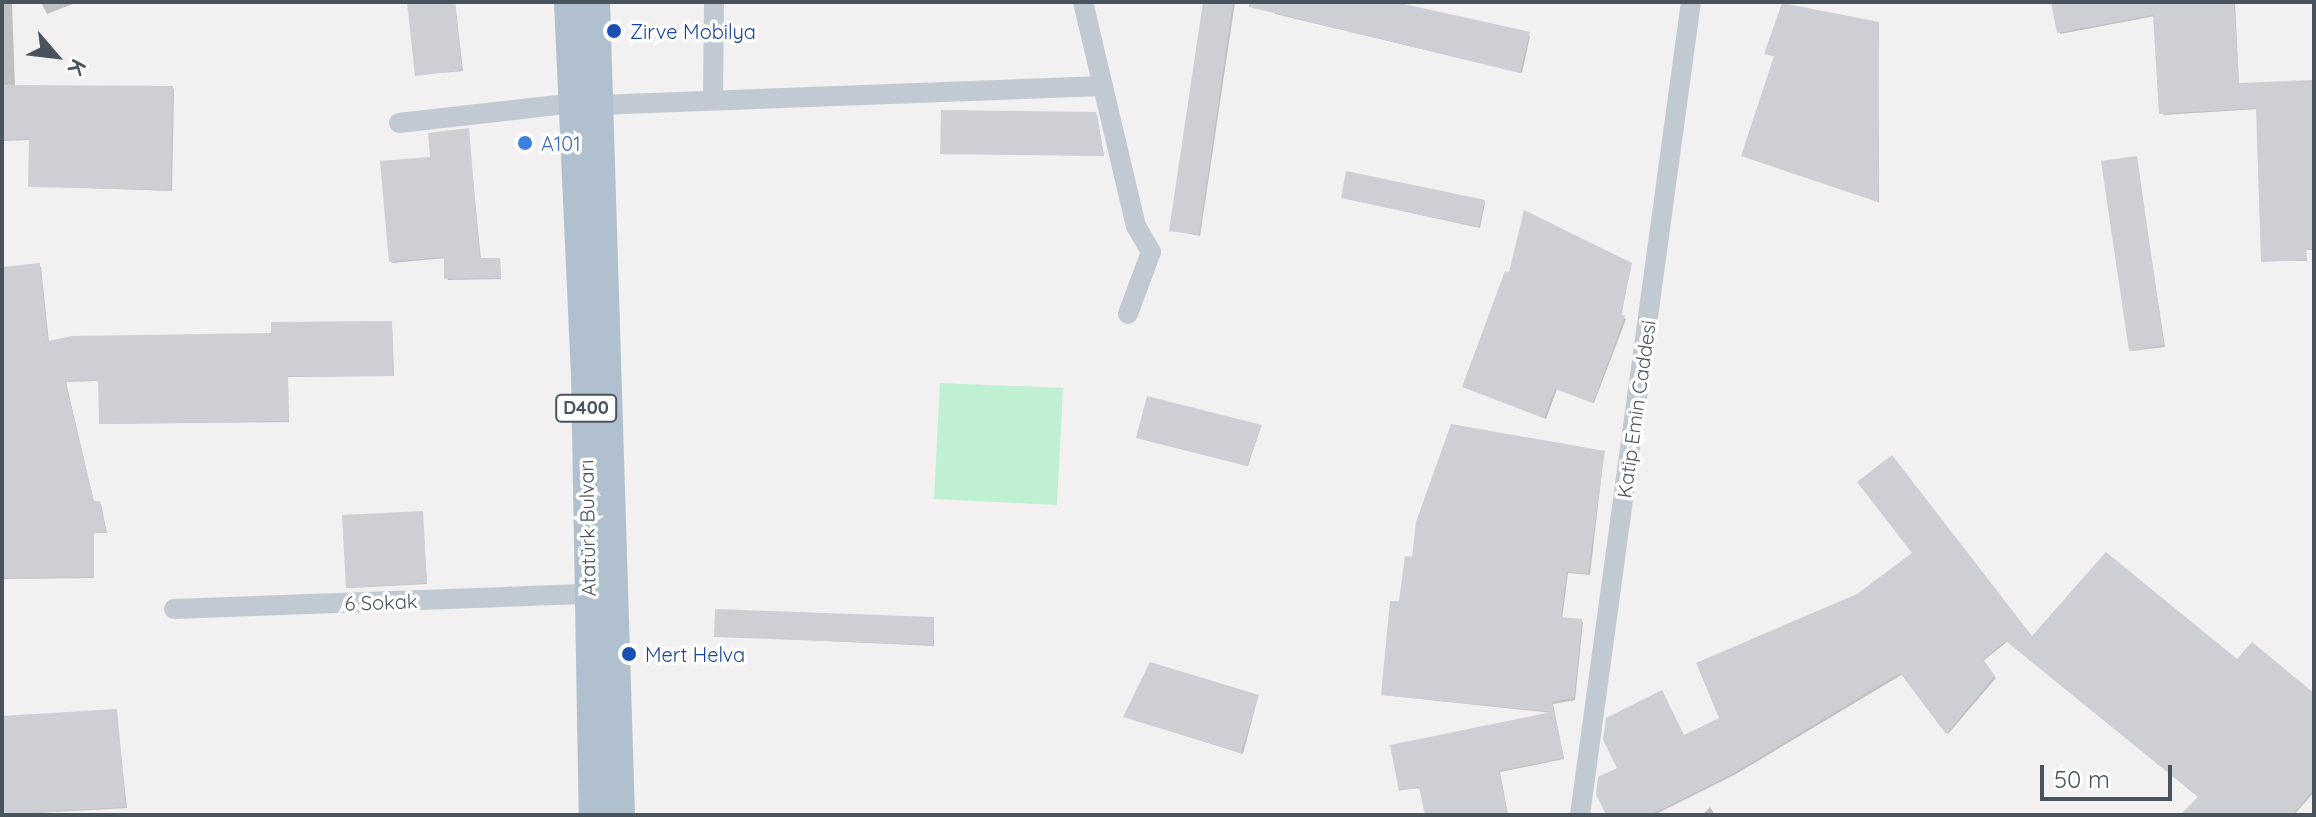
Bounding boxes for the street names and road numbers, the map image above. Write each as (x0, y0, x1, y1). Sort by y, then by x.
street label: Katip Emin Caddesi (1612, 318, 1660, 500)
road number: D400 (554, 394, 618, 422)
street label: Atatürk Bulvarı (574, 459, 600, 597)
street label: 6 Sokak (344, 589, 418, 615)

